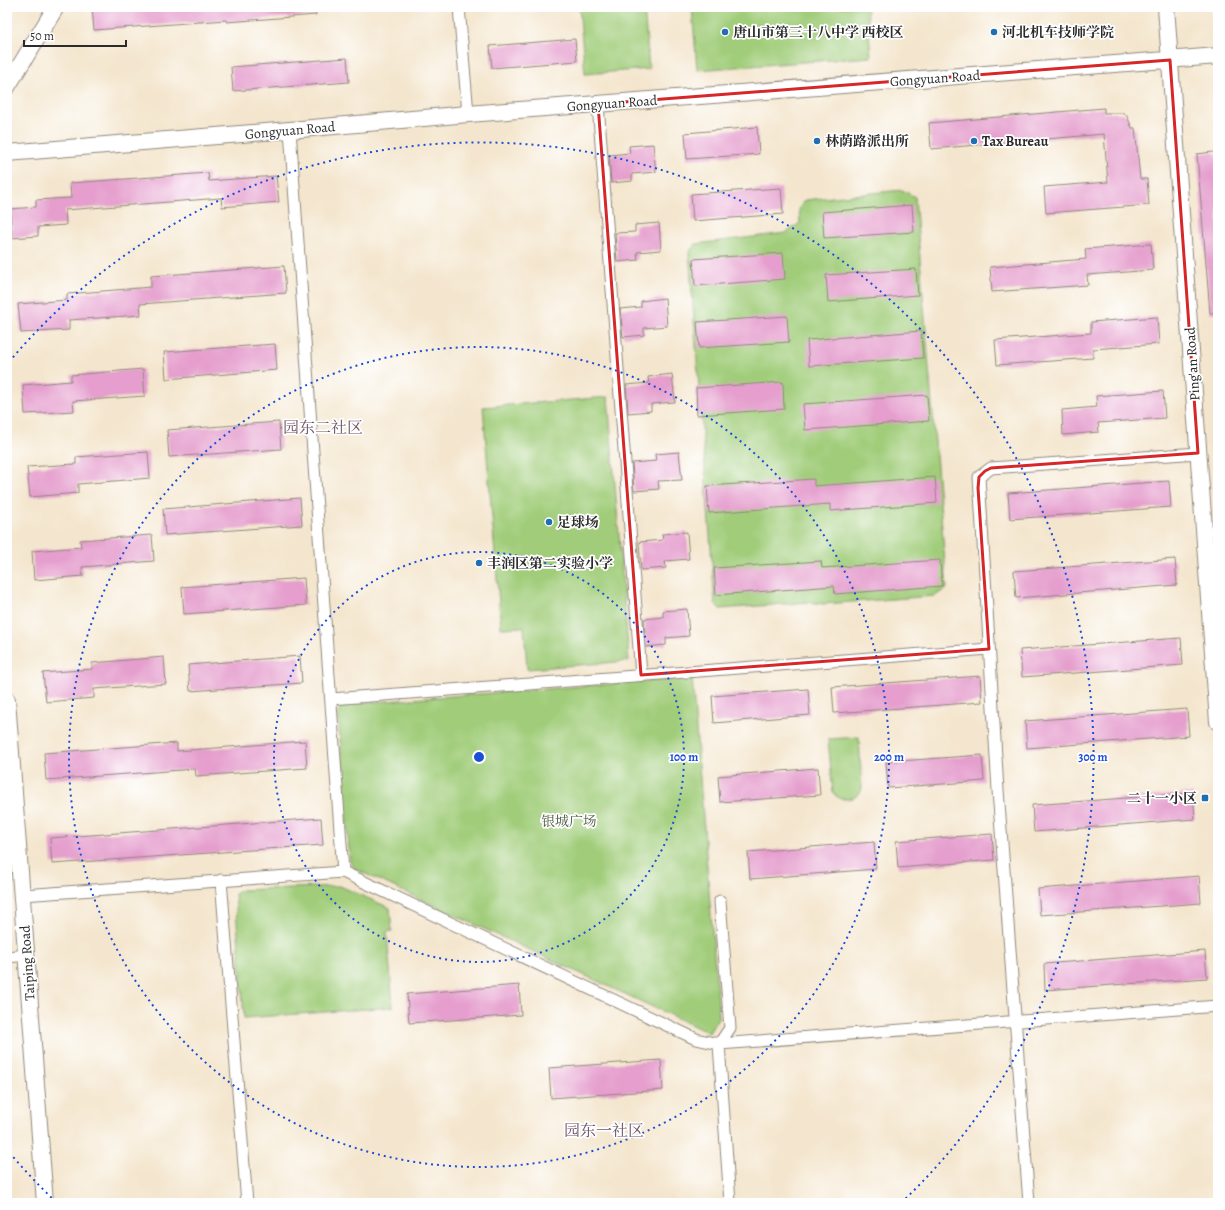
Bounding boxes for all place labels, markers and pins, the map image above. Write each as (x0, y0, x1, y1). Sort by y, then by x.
place label: 唐山市第三十八中学 西校区 (733, 23, 903, 42)
place label: 河北机车技师学院 (1002, 23, 1114, 42)
marker: 唐山市第三十八中学 西校区 (720, 27, 730, 37)
marker: 河北机车技师学院 (989, 27, 999, 37)
place label: 林荫路派出所 (825, 132, 909, 151)
place label: Tax Bureau (982, 132, 1049, 151)
marker: 林荫路派出所 (812, 136, 822, 146)
marker: Tax Bureau (969, 136, 979, 146)
place label: 足球场 (557, 513, 599, 532)
marker: 足球场 (544, 517, 554, 527)
place label: 丰润区第二实验小学 (487, 554, 613, 573)
marker: 丰润区第二实验小学 (474, 558, 484, 568)
centre of rings (472, 750, 486, 764)
place label: 二十一小区 (1127, 789, 1197, 808)
marker: 二十一小区 (1200, 793, 1210, 803)

